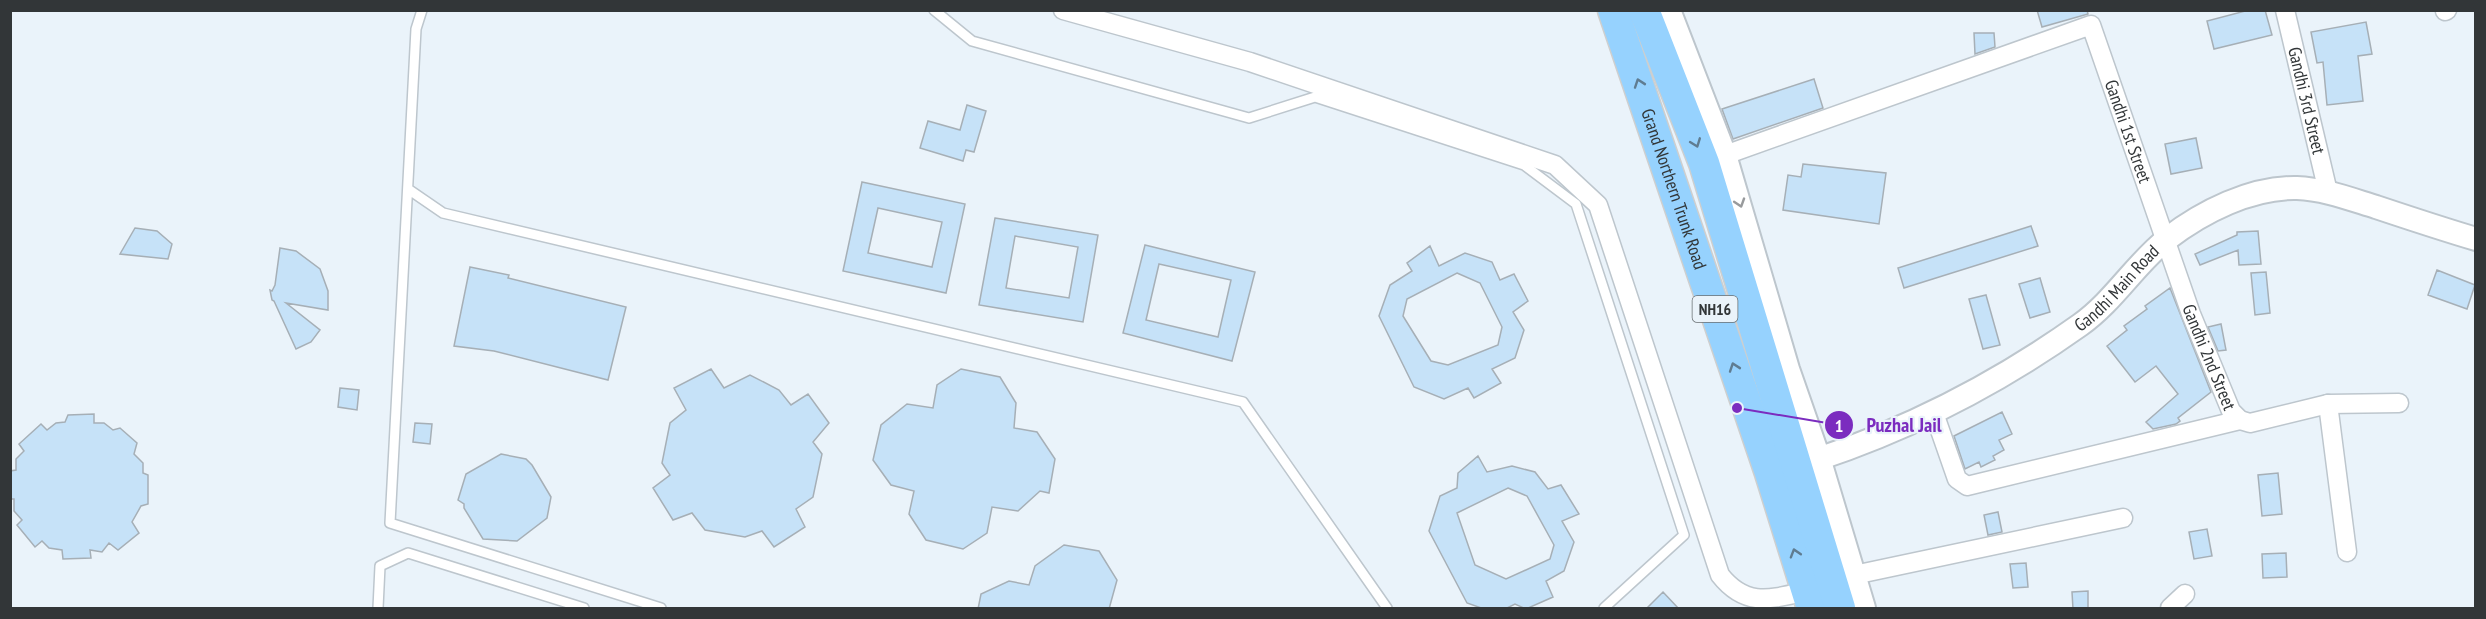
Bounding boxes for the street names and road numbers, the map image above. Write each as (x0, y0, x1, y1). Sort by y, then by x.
street label: Gandhi 3rd Street (2283, 45, 2331, 156)
street label: Gandhi 1st Street (2100, 77, 2157, 186)
street label: Grand Northern Trunk Road (1636, 105, 1712, 272)
street label: Gandhi Main Road (2070, 240, 2164, 336)
road number: NH16 (1692, 296, 1738, 322)
street label: Gandhi 2nd Street (2178, 301, 2241, 413)

